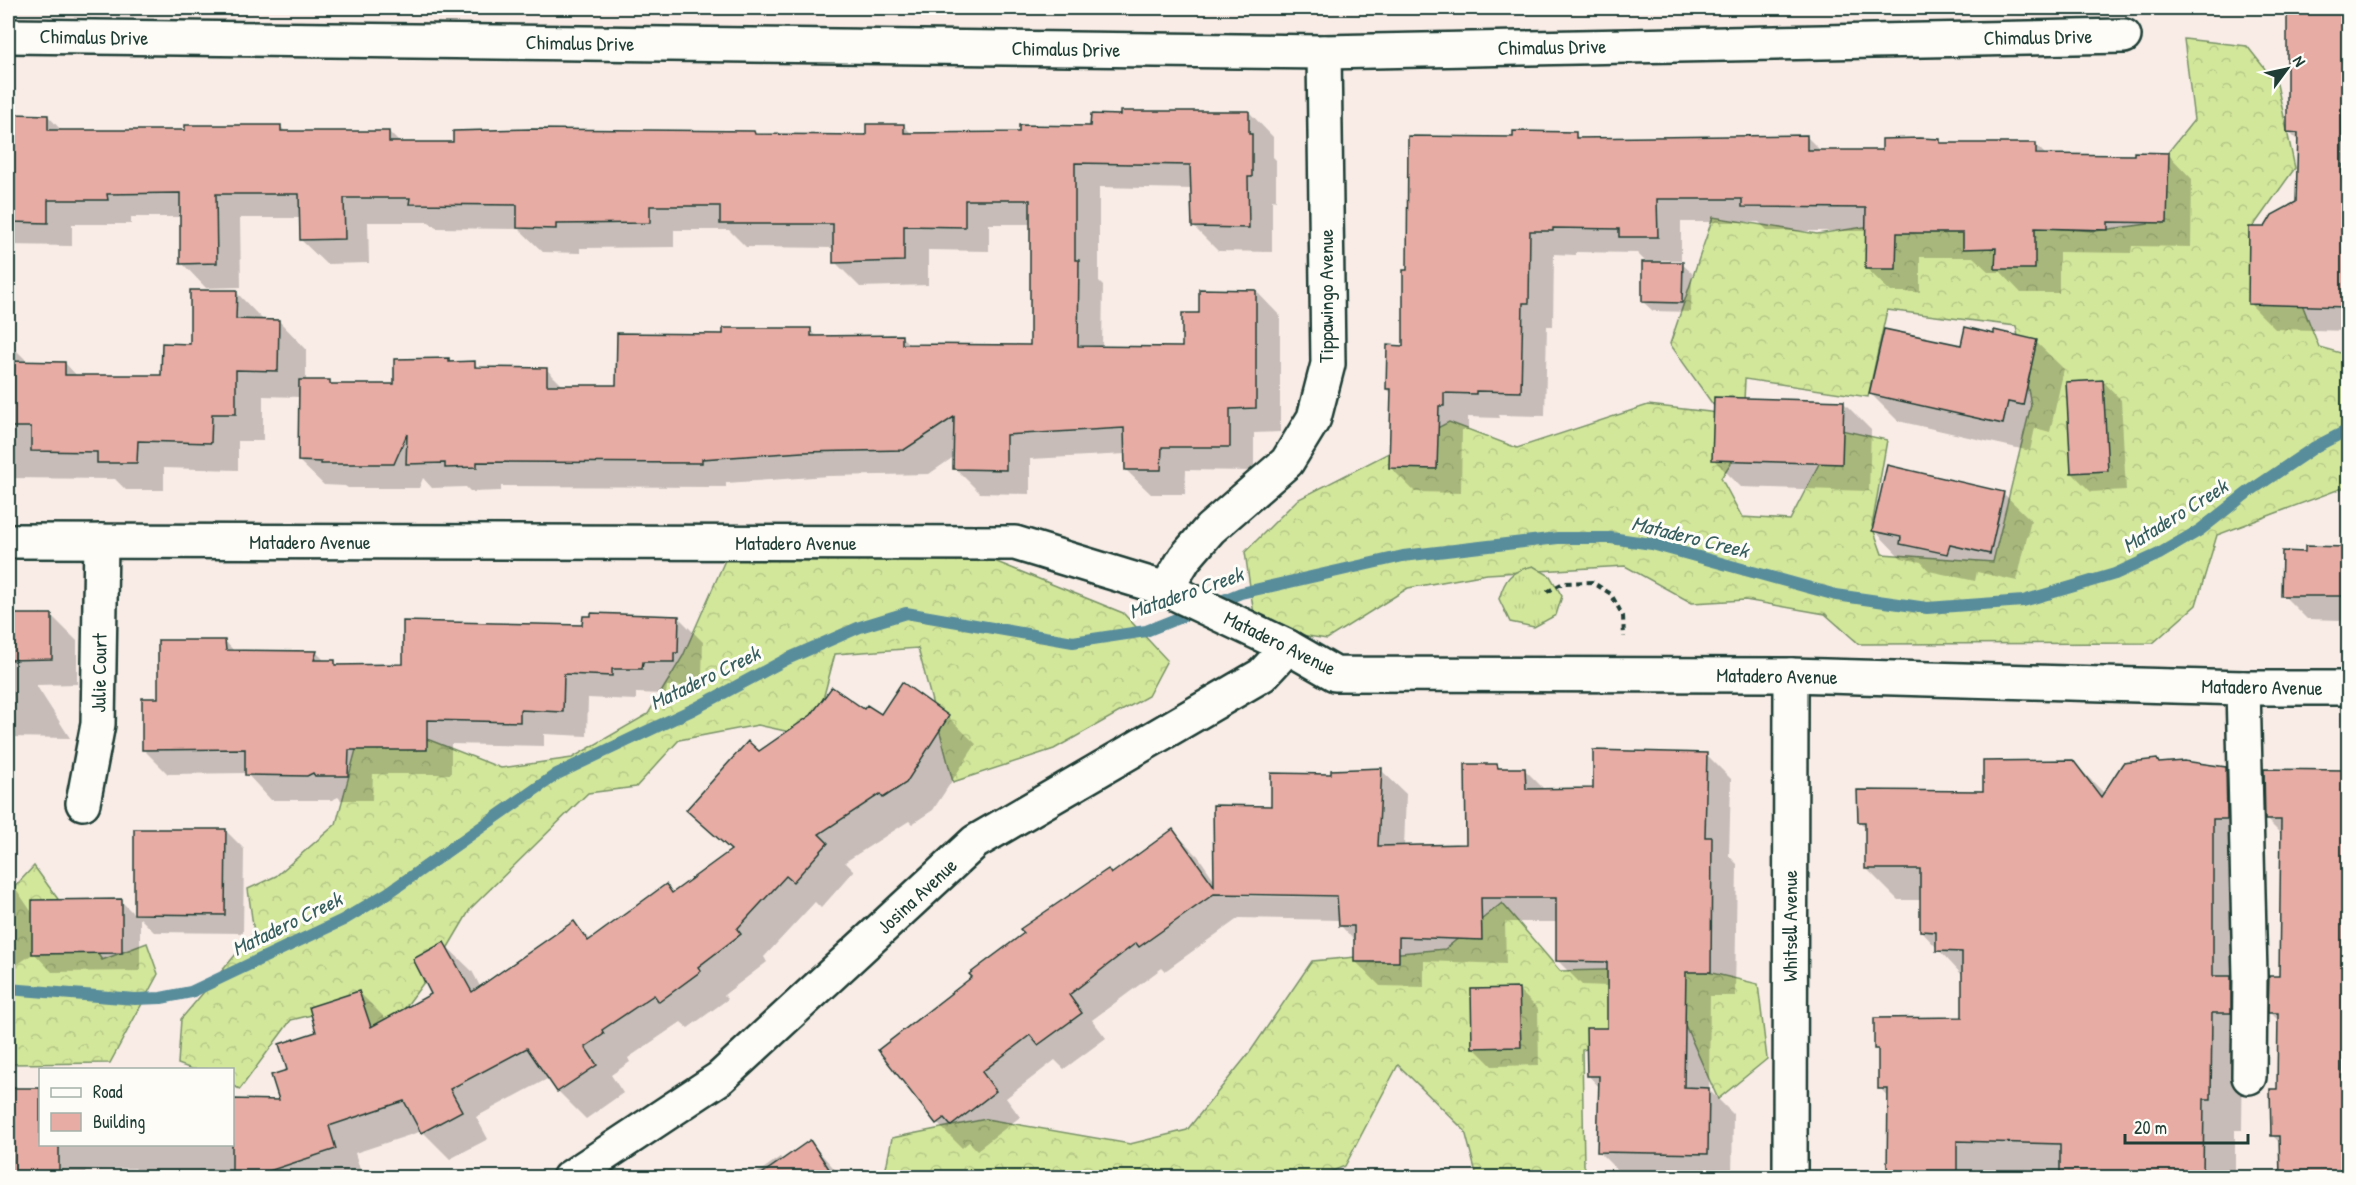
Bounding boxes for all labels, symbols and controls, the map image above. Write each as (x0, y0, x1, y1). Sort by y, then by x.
street label: Chimalus Drive (40, 22, 149, 51)
street label: Chimalus Drive (1983, 22, 2093, 51)
street label: Chimalus Drive (526, 28, 635, 57)
street label: Chimalus Drive (1497, 32, 1607, 61)
street label: Chimalus Drive (1012, 34, 1121, 63)
north arrow (2257, 39, 2317, 99)
text: N (2288, 51, 2311, 71)
street label: Tippawingo Avenue (1312, 229, 1339, 363)
water label: Matadero Creek (2117, 471, 2235, 559)
water label: Matadero Creek (1629, 508, 1754, 566)
street label: Matadero Avenue (249, 528, 371, 555)
street label: Matadero Avenue (735, 529, 857, 556)
water label: Matadero Creek (1125, 559, 1249, 626)
street label: Matadero Avenue (1220, 604, 1341, 681)
street label: Julie Court (84, 632, 113, 713)
water label: Matadero Creek (645, 637, 767, 717)
street label: Matadero Avenue (1716, 661, 1838, 690)
street label: Matadero Avenue (2201, 672, 2323, 701)
street label: Josina Avenue (871, 852, 962, 940)
street label: Whitsell Avenue (1776, 870, 1803, 982)
water label: Matadero Creek (227, 883, 349, 963)
legend (39, 1068, 234, 1146)
text: Road (93, 1079, 123, 1104)
scale bar (2125, 1107, 2248, 1145)
text: Building (93, 1109, 145, 1134)
text: 20 m (2134, 1115, 2167, 1140)

